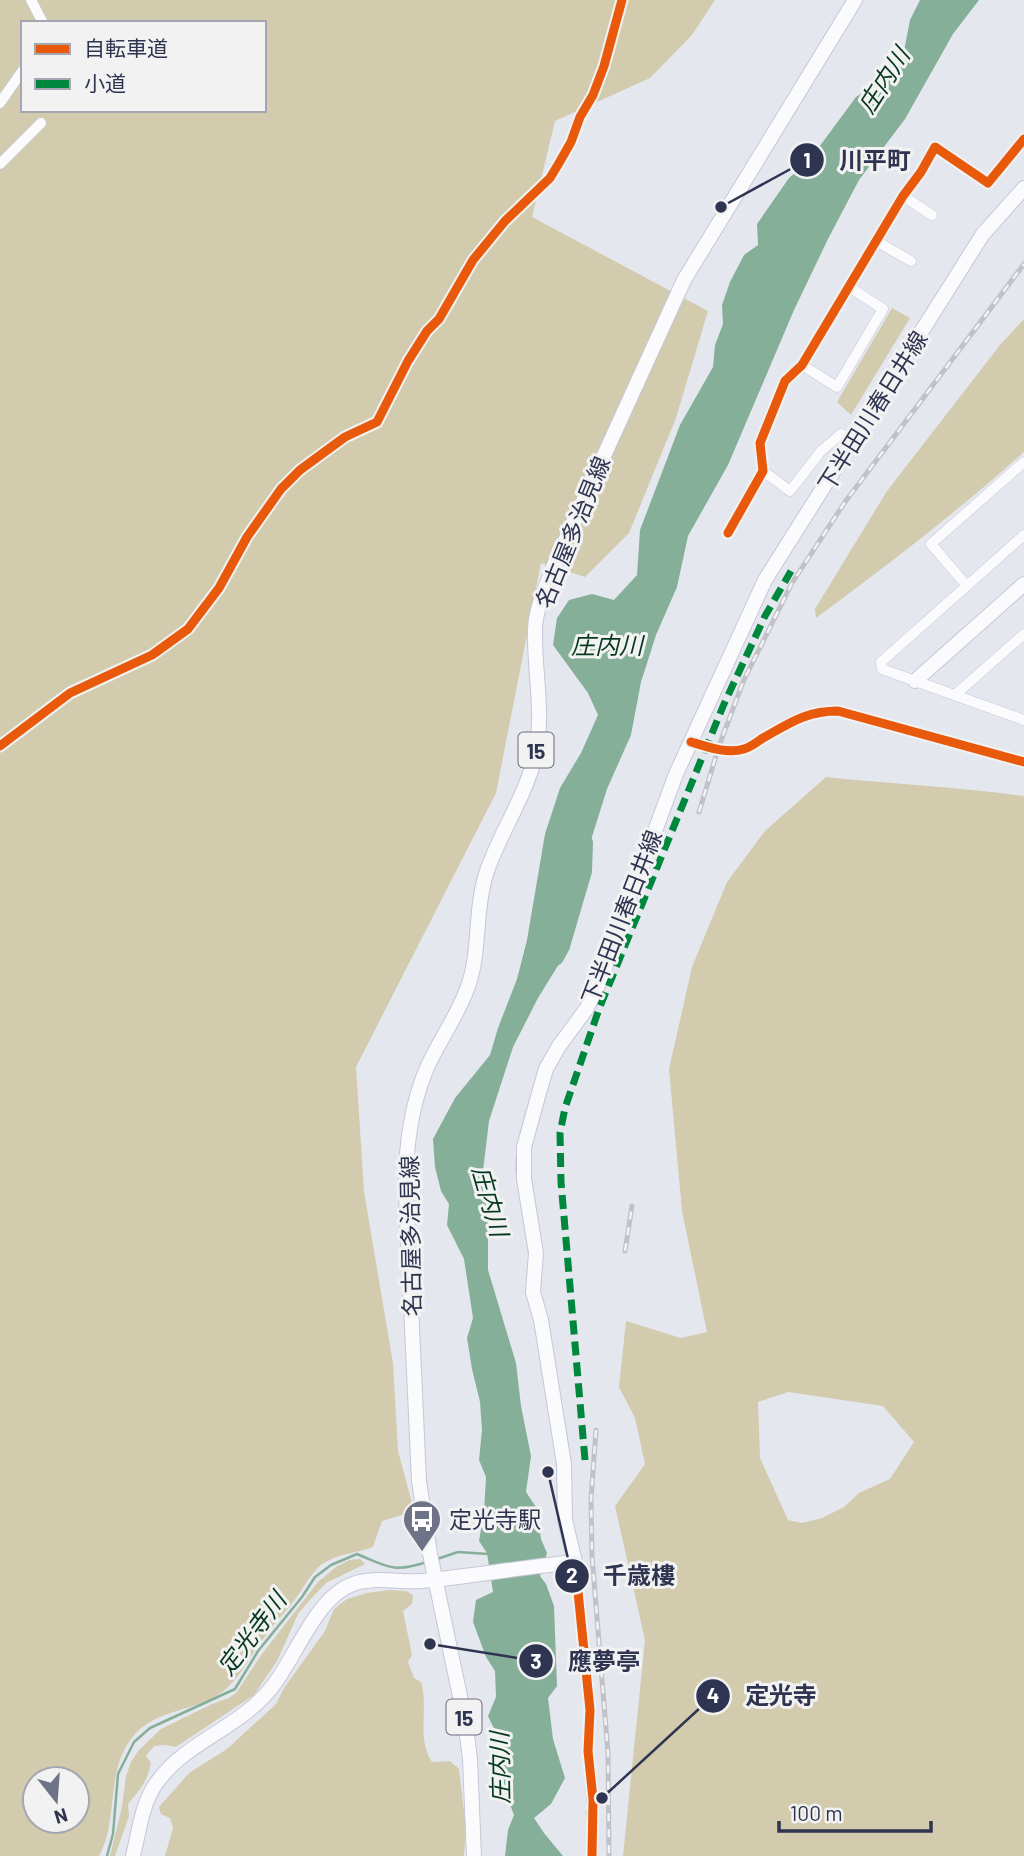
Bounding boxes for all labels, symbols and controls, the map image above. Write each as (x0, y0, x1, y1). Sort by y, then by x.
legend (21, 21, 266, 112)
text: 自転車道 (84, 35, 168, 60)
water label: 庄内川 (851, 39, 916, 118)
text: 小道 (84, 70, 126, 95)
callout: 川平町 (790, 138, 925, 183)
text: 川平町 (839, 145, 911, 174)
text: 1 (803, 147, 811, 172)
street label: 下半田川春日井線 (811, 326, 933, 496)
street label: 名古屋多治見線 (529, 452, 615, 612)
water label: 庄内川 (571, 630, 646, 659)
road number: 15 (518, 732, 554, 768)
street label: 下半田川春日井線 (575, 826, 667, 1008)
street label: 名古屋多治見線 (395, 1155, 425, 1317)
water label: 庄内川 (467, 1162, 516, 1242)
bus stop icon: 定光寺駅 (401, 1498, 443, 1553)
place label: 定光寺駅 (449, 1505, 541, 1533)
callout: 千歳樓 (554, 1553, 689, 1598)
text: 千歳樓 (603, 1560, 675, 1589)
text: 2 (566, 1562, 578, 1587)
water label: 定光寺川 (211, 1584, 293, 1680)
callout: 應夢亭 (519, 1639, 654, 1684)
text: 應夢亭 (568, 1646, 640, 1675)
text: 3 (530, 1648, 542, 1673)
callout: 定光寺 (696, 1674, 831, 1719)
text: 定光寺 (745, 1680, 817, 1709)
text: 4 (707, 1682, 719, 1707)
road number: 15 (447, 1700, 482, 1734)
water label: 庄内川 (484, 1729, 514, 1804)
north arrow (21, 1765, 91, 1835)
scale bar (779, 1790, 931, 1834)
text: 100 m (790, 1800, 843, 1825)
text: N (52, 1804, 71, 1830)

